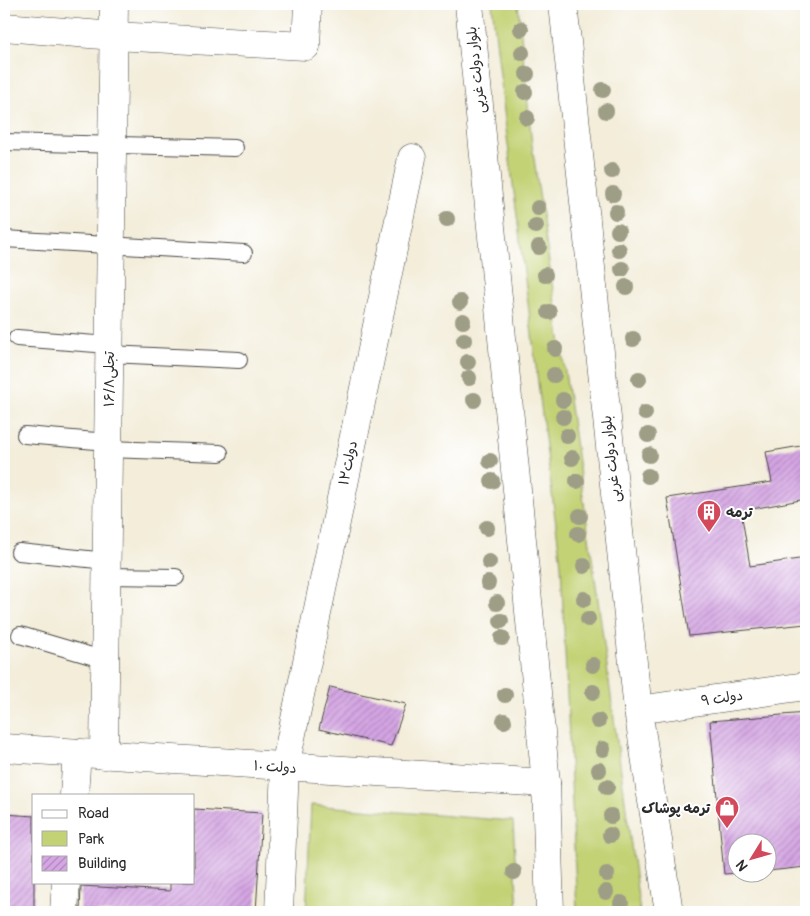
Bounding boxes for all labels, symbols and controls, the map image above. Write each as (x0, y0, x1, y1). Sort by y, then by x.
street label: بلوار دولت غربی (463, 26, 489, 114)
street label: تجلی۱۶/۸ (101, 350, 118, 407)
street label: بلوار دولت غربی (598, 415, 624, 503)
street label: ۱۲دولت (335, 439, 361, 487)
building icon: ترمه (696, 499, 722, 533)
place label: ترمه (726, 504, 753, 521)
street label: ۹ دولت (700, 687, 744, 709)
street label: ۱۰ دولت (253, 757, 297, 777)
legend (32, 794, 195, 884)
shop icon: ترمه پوشاک (714, 795, 740, 829)
place label: ترمه پوشاک (642, 800, 711, 818)
text: Road (78, 804, 109, 823)
text: Park (78, 830, 105, 849)
north arrow (728, 834, 778, 884)
text: Building (78, 854, 126, 873)
text: N (732, 857, 752, 874)

